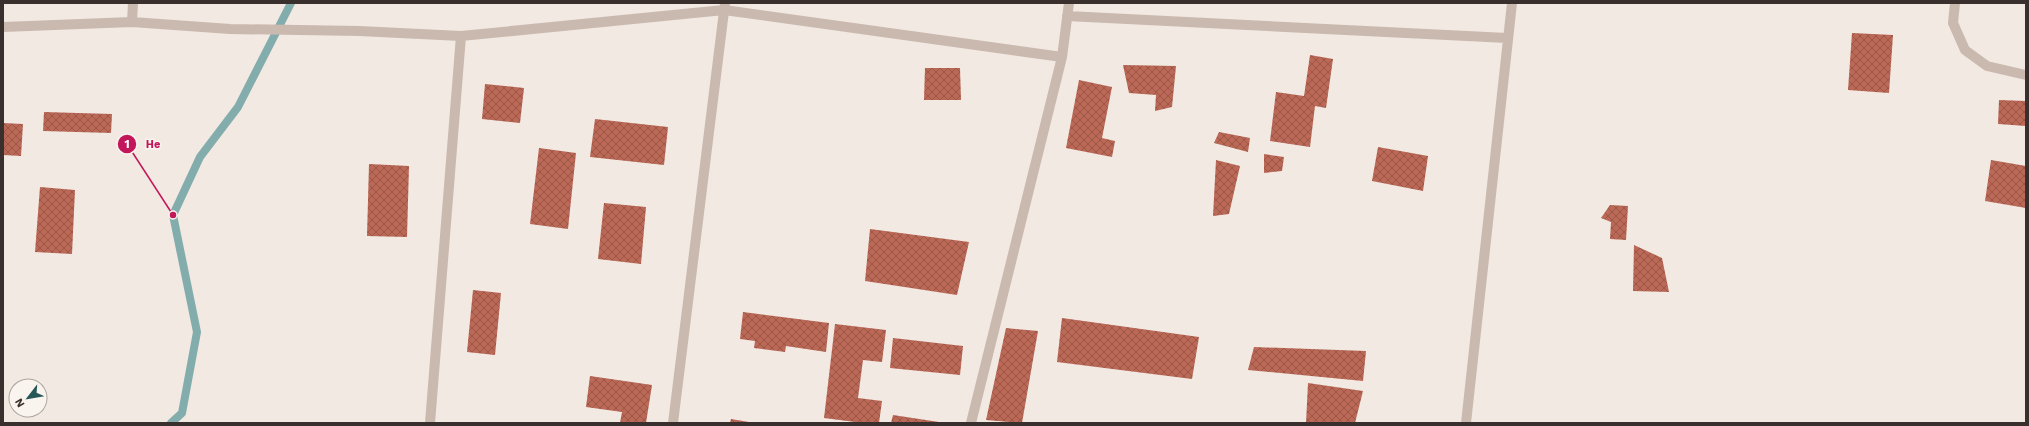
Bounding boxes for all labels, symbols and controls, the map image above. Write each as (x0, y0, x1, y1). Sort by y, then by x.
callout: He (117, 133, 168, 156)
text: 1 (124, 137, 130, 151)
text: He (146, 138, 160, 151)
north arrow (8, 378, 48, 418)
text: N (12, 396, 28, 410)

